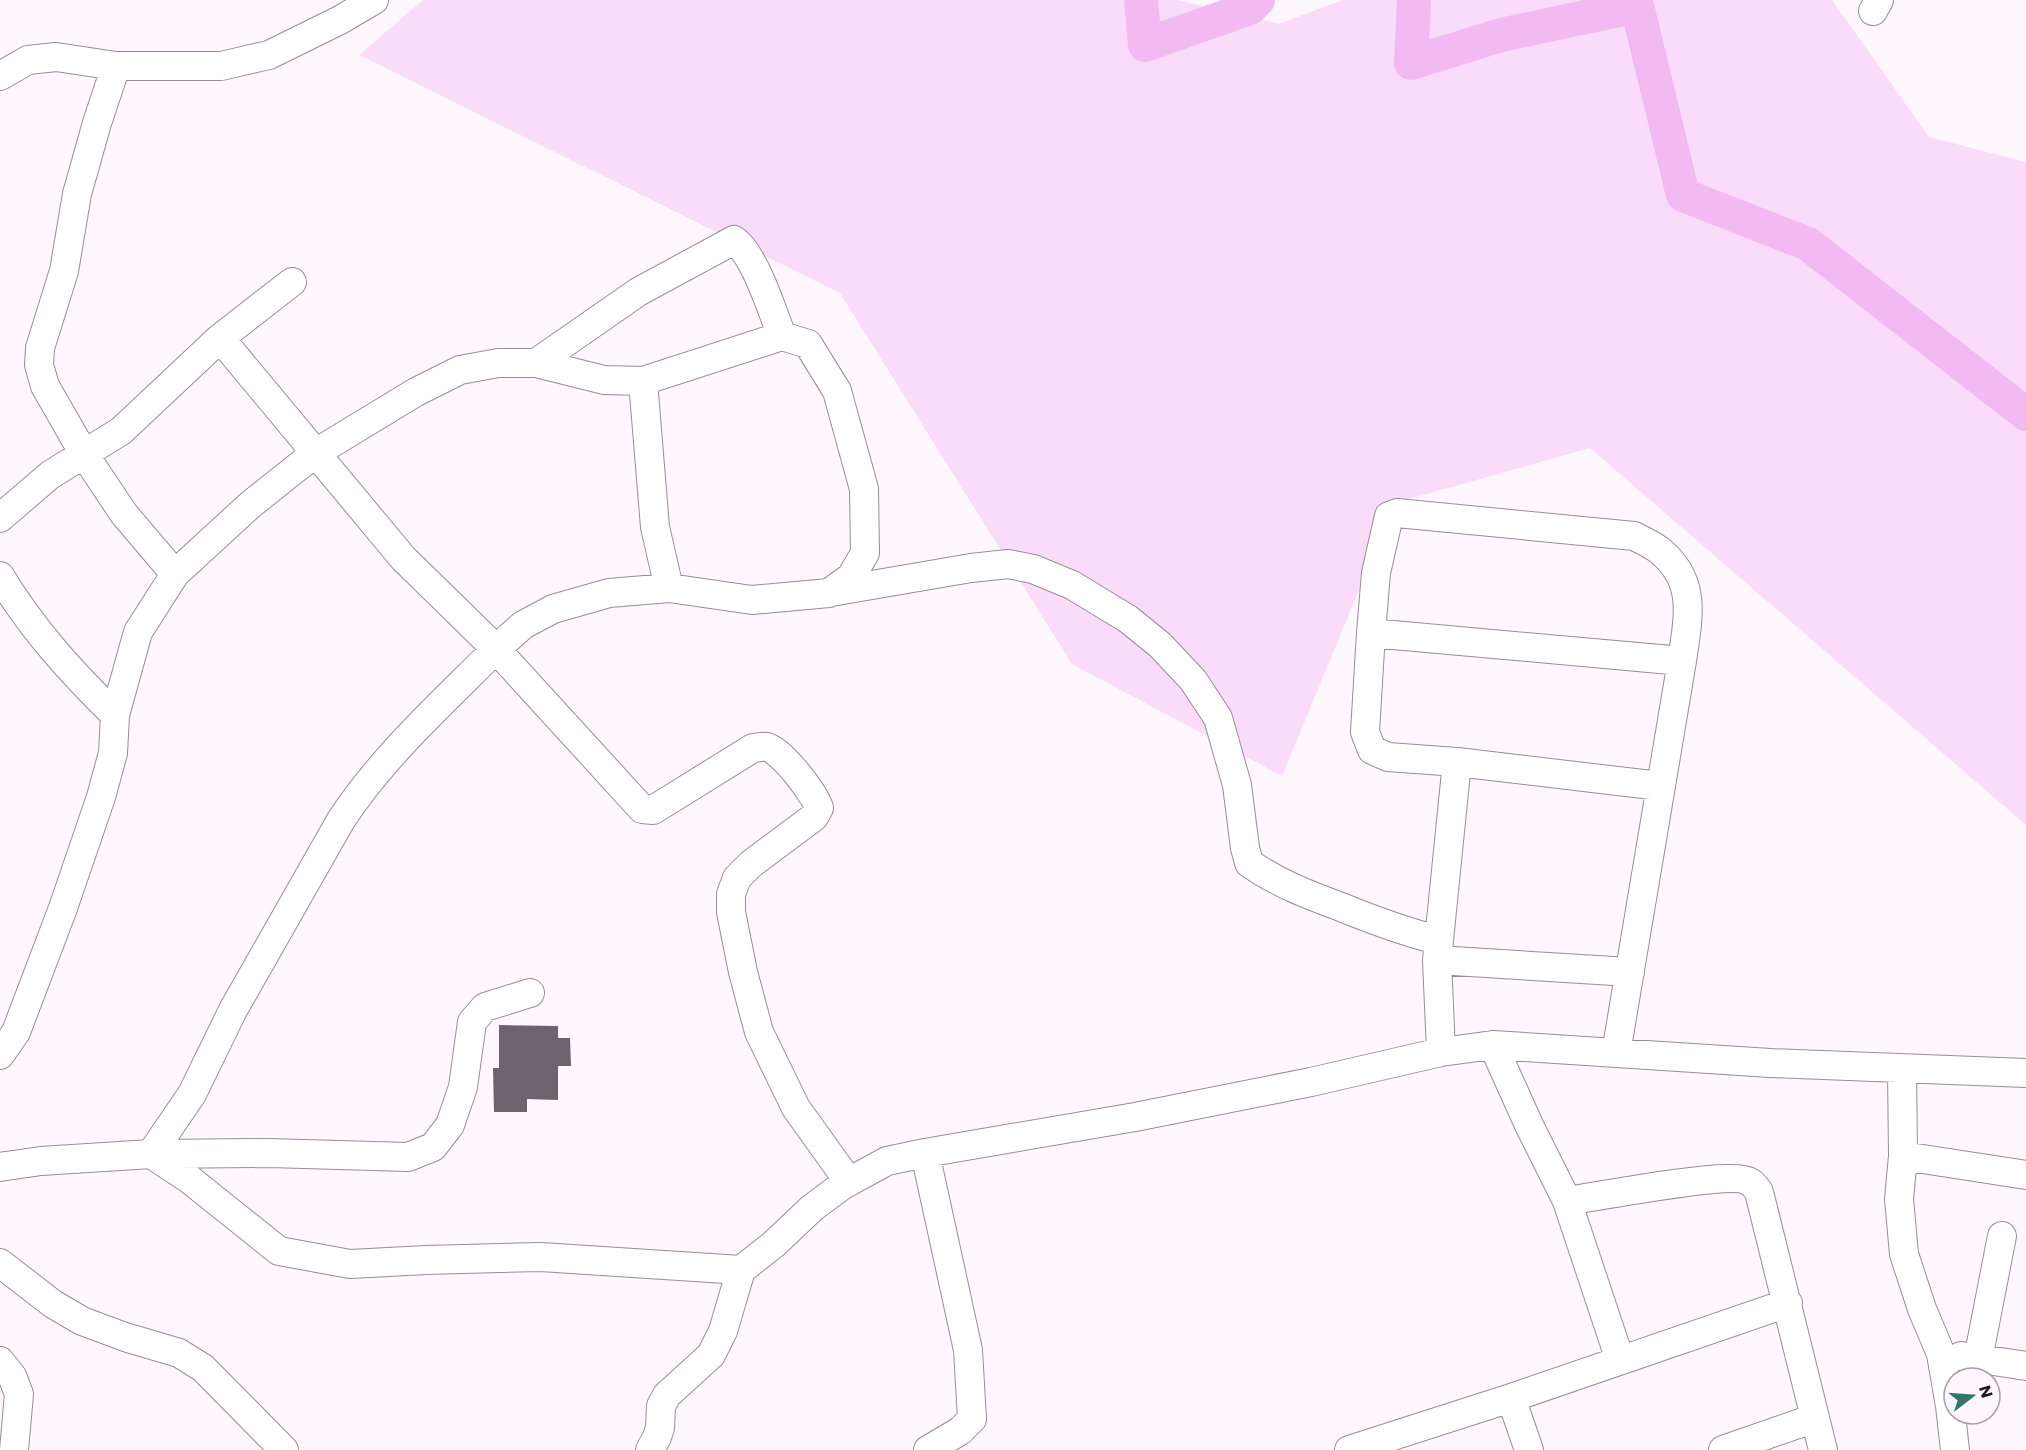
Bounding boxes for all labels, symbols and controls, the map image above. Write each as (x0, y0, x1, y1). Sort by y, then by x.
north arrow (1942, 1366, 2002, 1426)
text: N (1973, 1383, 1999, 1401)

